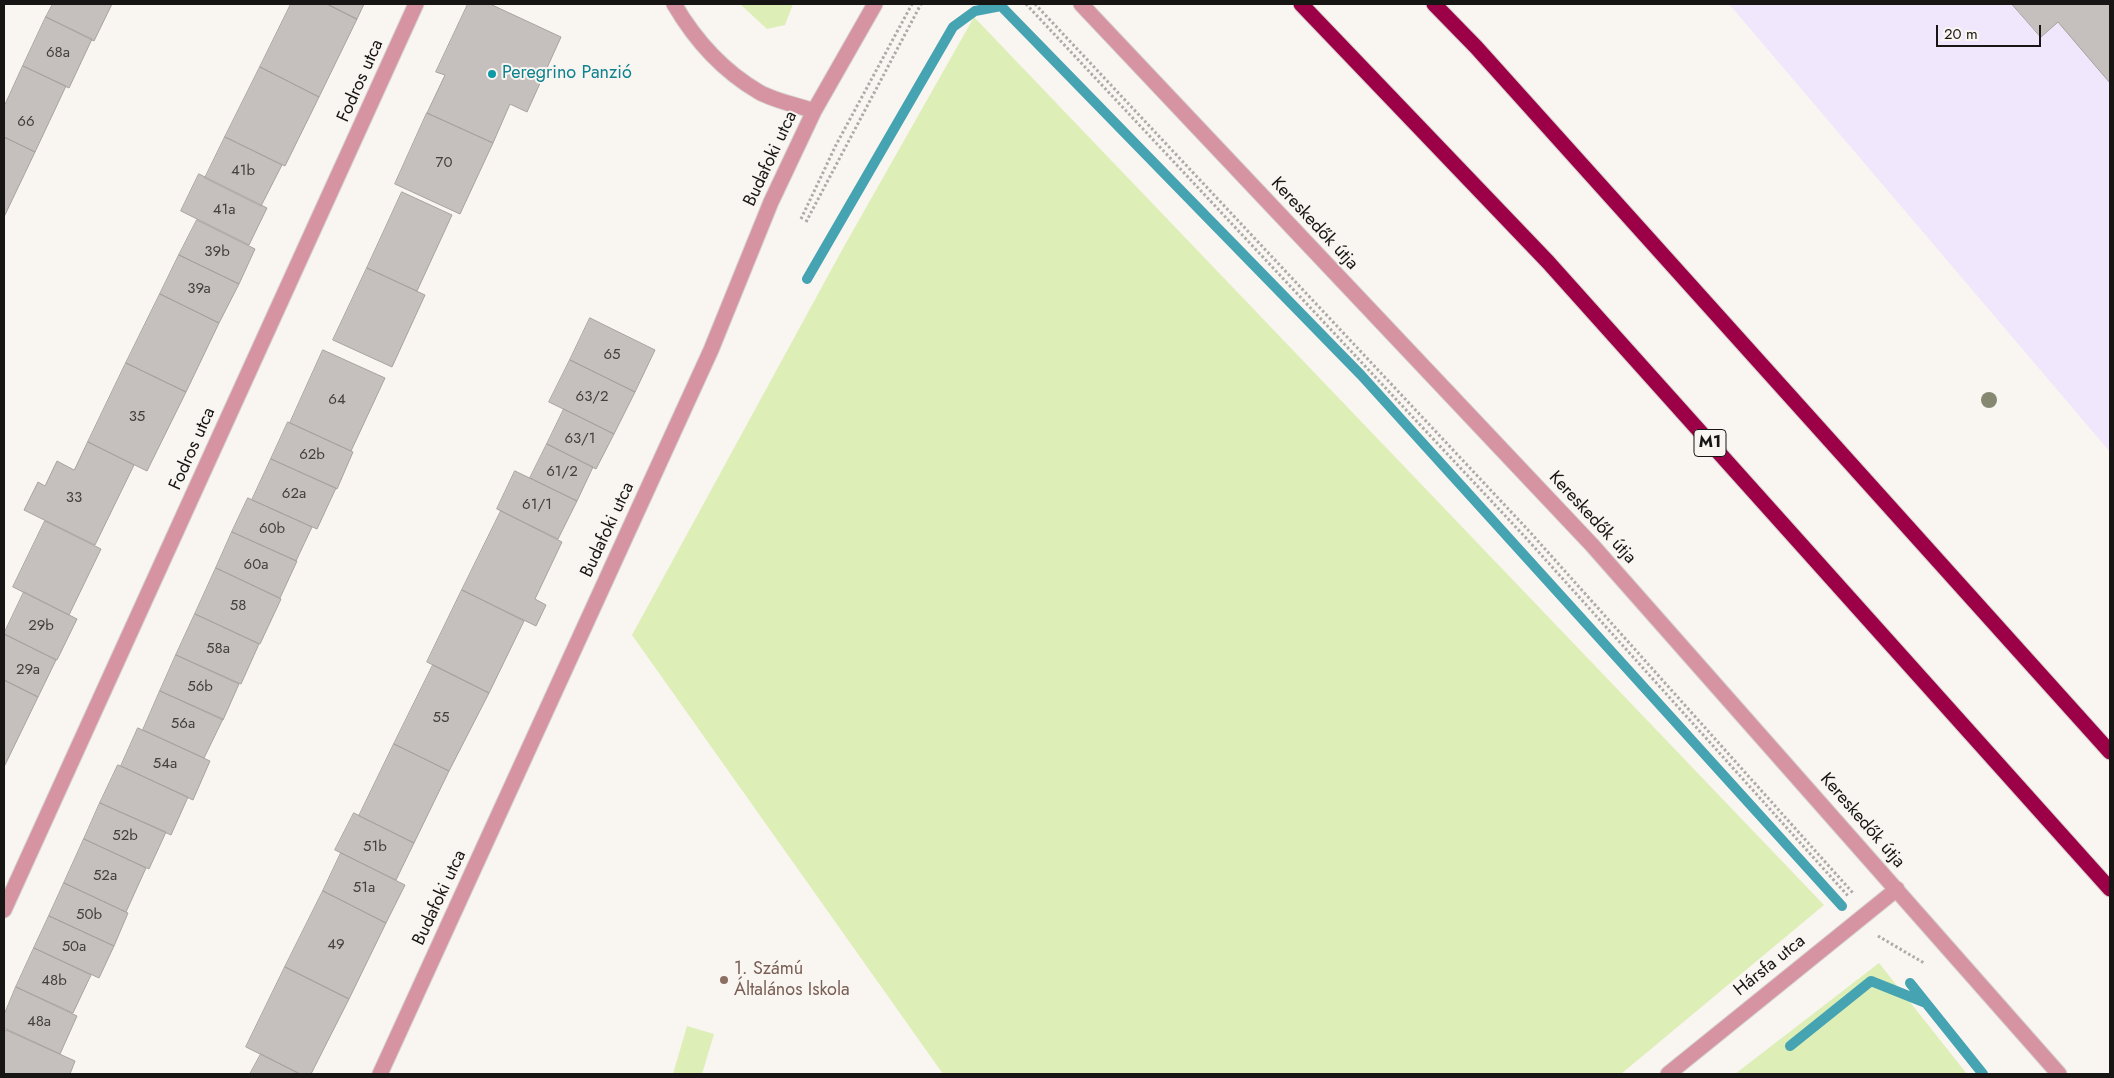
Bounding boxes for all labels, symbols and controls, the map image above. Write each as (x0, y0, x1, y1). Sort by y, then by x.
scale bar (1939, 15, 2044, 47)
text: 20 m (1944, 23, 1978, 45)
street label: Fodros utca (333, 36, 389, 126)
house number: 68a (46, 44, 70, 62)
place label: Peregrino Panzió (502, 63, 632, 85)
marker: Peregrino Panzió (486, 68, 498, 80)
street label: Budafoki utca (740, 108, 802, 210)
house number: 66 (17, 113, 35, 131)
house number: 70 (436, 154, 452, 172)
house number: 41b (231, 162, 255, 180)
street label: Kereskedők útja (1266, 173, 1362, 275)
house number: 41a (213, 201, 235, 219)
house number: 39b (204, 243, 230, 261)
house number: 39a (187, 280, 211, 298)
house number: 65 (603, 346, 621, 364)
house number: 63/2 (576, 388, 608, 406)
house number: 64 (328, 391, 346, 409)
street label: Fodros utca (165, 404, 221, 494)
house number: 35 (129, 408, 145, 426)
road number: M1 (1694, 429, 1726, 456)
house number: 63/1 (564, 430, 596, 448)
house number: 62b (299, 446, 325, 464)
house number: 61/2 (546, 463, 578, 481)
street label: Kereskedők útja (1544, 467, 1640, 569)
street label: Budafoki utca (577, 479, 639, 581)
house number: 62a (282, 485, 306, 503)
house number: 33 (66, 489, 82, 507)
house number: 61/1 (522, 496, 552, 514)
house number: 60b (259, 520, 285, 538)
house number: 60a (244, 556, 268, 574)
house number: 58 (230, 597, 246, 615)
house number: 29b (28, 617, 54, 635)
house number: 58a (206, 640, 230, 658)
house number: 29a (16, 661, 40, 679)
house number: 56b (187, 678, 213, 696)
house number: 55 (433, 709, 449, 727)
house number: 56a (171, 715, 195, 733)
house number: 54a (153, 755, 177, 773)
street label: Kereskedők útja (1815, 769, 1909, 873)
house number: 52b (112, 827, 138, 845)
house number: 51b (363, 838, 387, 856)
street label: Budafoki utca (409, 847, 471, 949)
house number: 52a (93, 867, 117, 885)
house number: 51a (353, 879, 375, 897)
house number: 50b (76, 906, 102, 924)
street label: Hársfa utca (1730, 931, 1810, 1001)
house number: 49 (327, 936, 345, 954)
house number: 50a (62, 938, 86, 956)
place label: 1. Számú Általános Iskola (734, 959, 850, 1002)
house number: 48b (41, 972, 67, 990)
marker: 1. Számú Általános Iskola (718, 974, 730, 986)
house number: 48a (27, 1013, 51, 1031)

